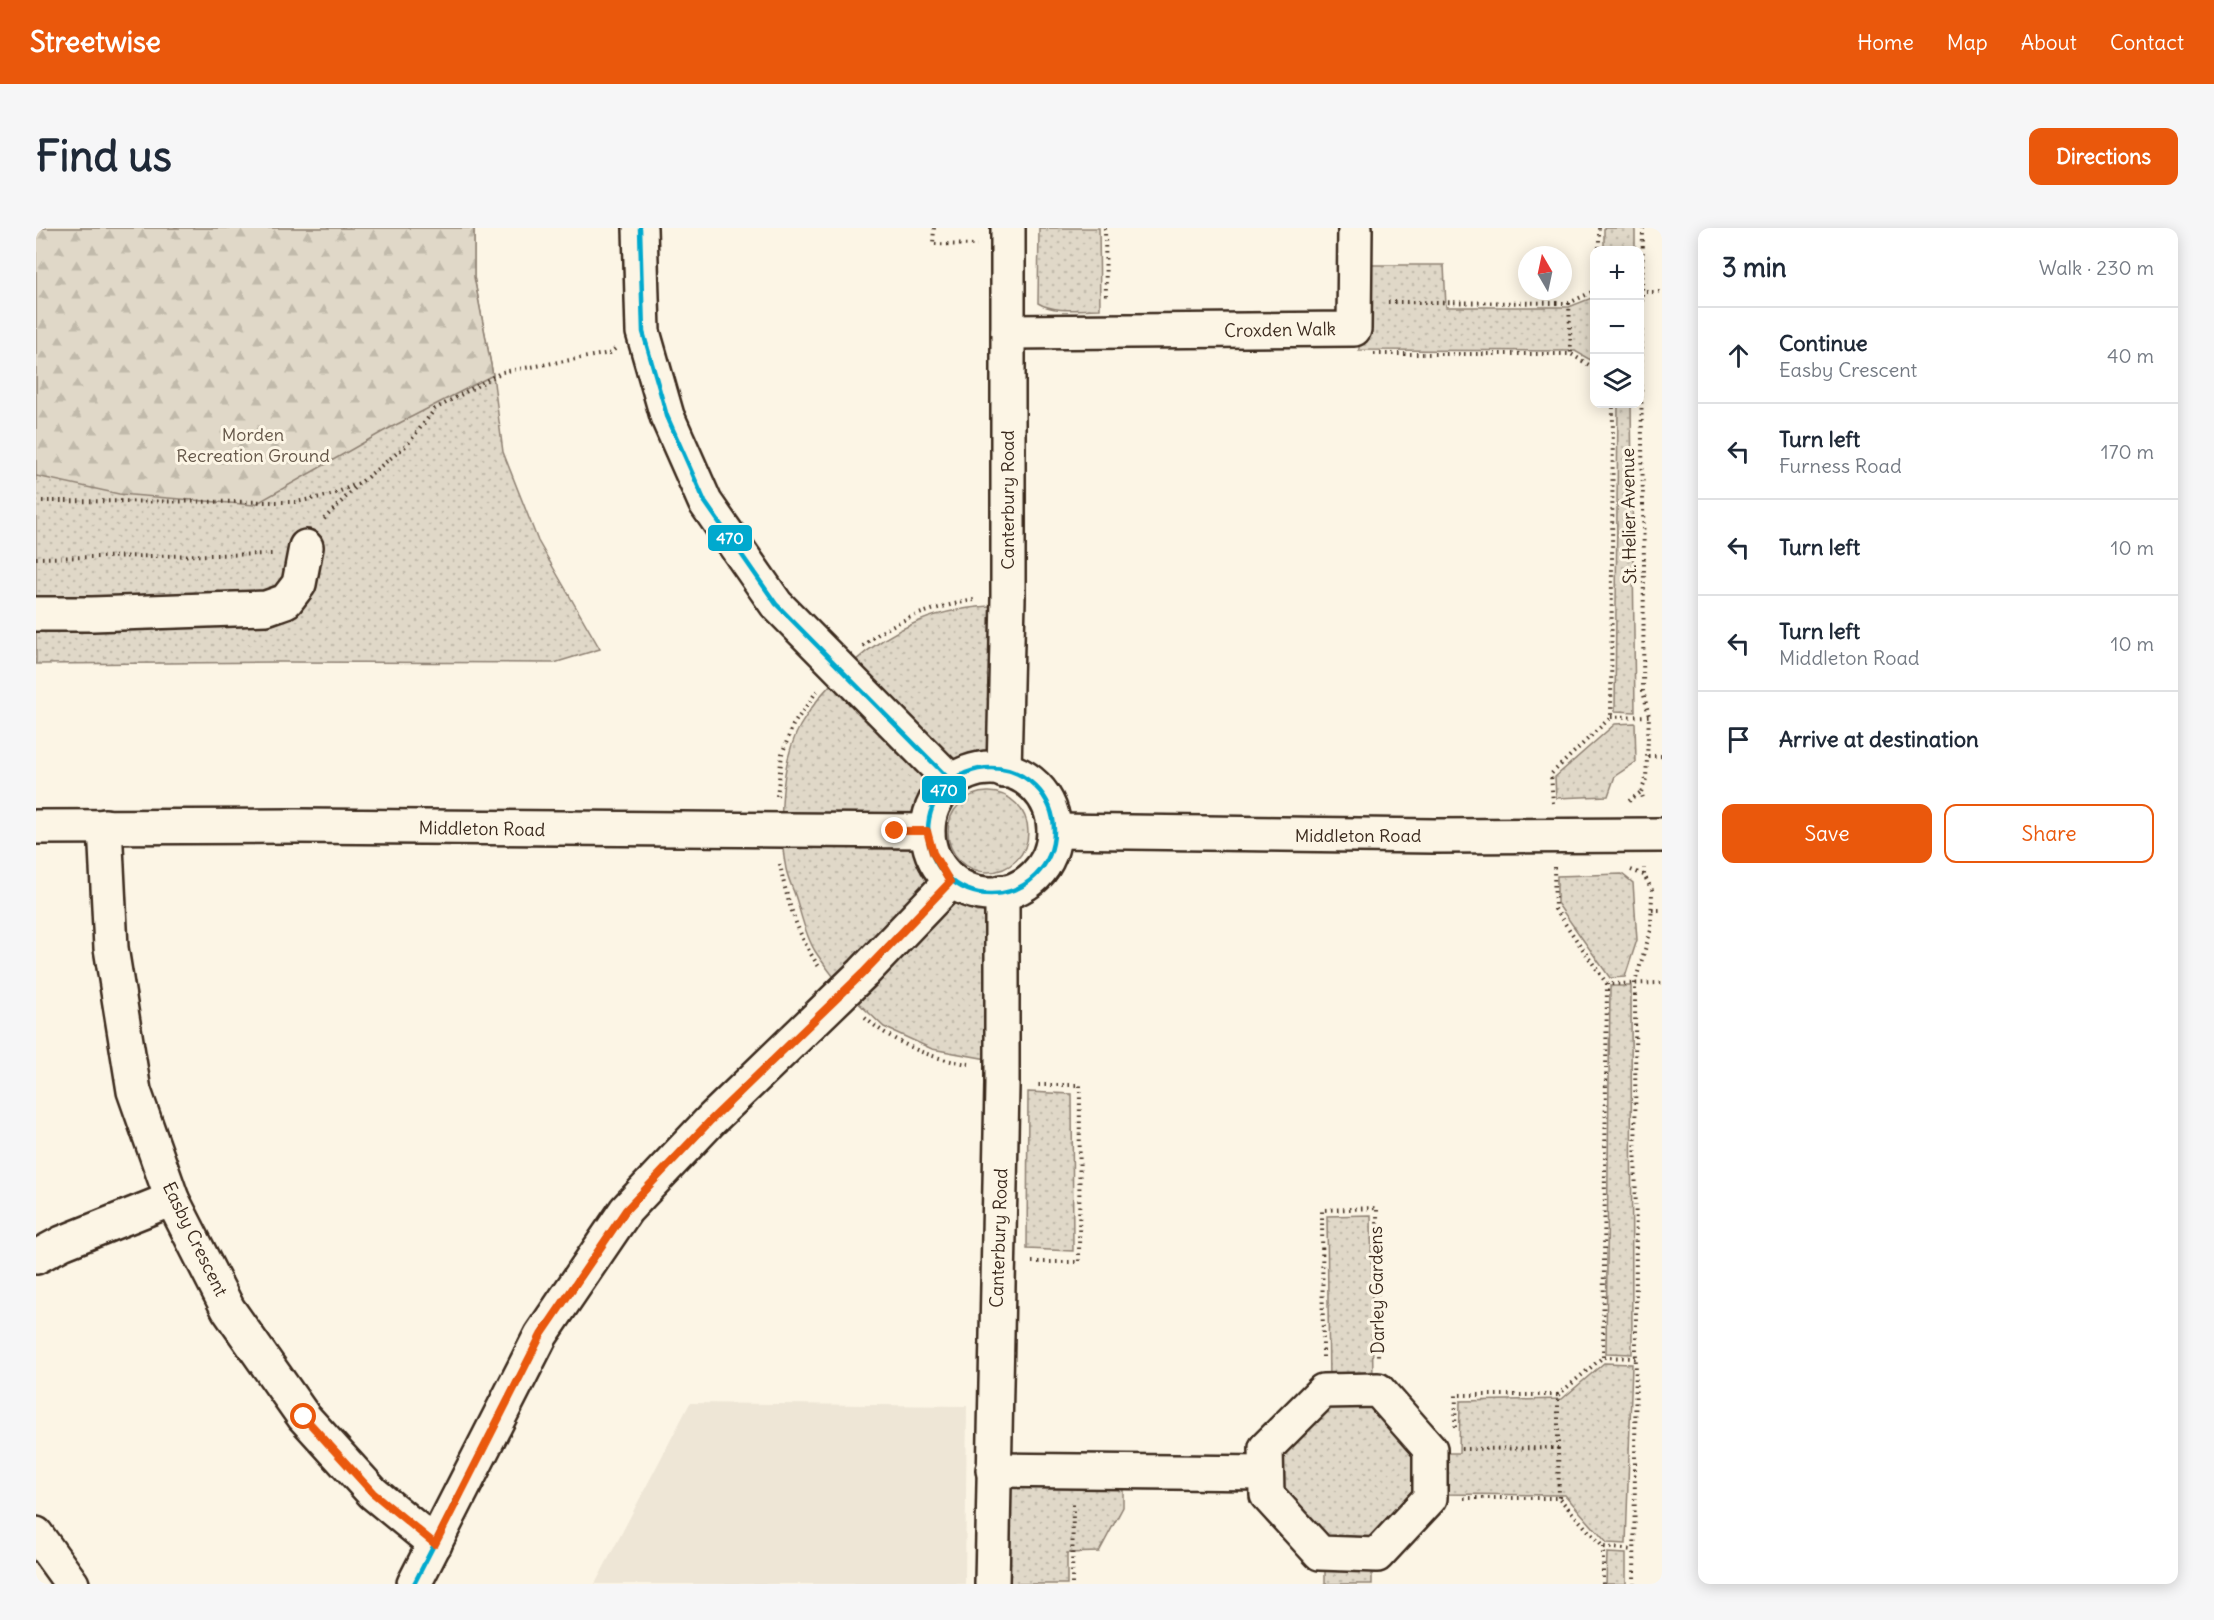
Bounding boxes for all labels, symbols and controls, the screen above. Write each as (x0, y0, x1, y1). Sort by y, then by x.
text: Streetwise (30, 24, 161, 60)
text: Home (1857, 29, 1914, 56)
text: Map (1947, 29, 1988, 56)
text: About (2021, 29, 2077, 56)
text: Contact (2110, 29, 2184, 56)
button: Directions (2029, 128, 2178, 185)
text: Find us (36, 130, 172, 182)
north arrow (1518, 246, 1572, 300)
map controls (1590, 246, 1644, 408)
button: + (1590, 246, 1644, 300)
text: 3 min (1722, 251, 1787, 284)
text: Walk · 230 m (2039, 255, 2154, 280)
button: − (1590, 300, 1644, 354)
street label: Croxden Walk (1224, 317, 1336, 342)
text: Continue (1779, 329, 1868, 357)
icon: ahead (1722, 339, 1755, 372)
text: 40 m (2107, 343, 2154, 368)
button: layers (1590, 354, 1644, 408)
text: Easby Crescent (1779, 357, 1917, 382)
park label: Morden Recreation Ground (176, 423, 330, 467)
text: Turn left (1779, 425, 1860, 453)
street label: Canterbury Road (996, 430, 1019, 570)
icon: left (1722, 435, 1755, 468)
text: 170 m (2101, 439, 2154, 464)
street label: St. Helier Avenue (1616, 448, 1641, 584)
text: Furness Road (1779, 453, 1902, 478)
line badge: 470 (707, 524, 753, 552)
text: 470 (716, 528, 744, 548)
icon: left (1722, 531, 1755, 564)
text: Turn left (1779, 533, 1860, 561)
text: 10 m (2111, 535, 2154, 560)
text: Turn left (1779, 617, 1860, 645)
icon: left (1722, 627, 1755, 660)
text: 10 m (2111, 631, 2154, 656)
text: Middleton Road (1779, 645, 1920, 670)
icon: arrive (1722, 723, 1755, 756)
text: Arrive at destination (1779, 725, 1979, 753)
line badge: 470 (921, 775, 967, 804)
text: 470 (930, 780, 958, 800)
button: Save (1722, 804, 1932, 863)
button: Share (1944, 804, 2154, 863)
street label: Middleton Road (419, 816, 546, 841)
route end (881, 817, 907, 843)
street label: Middleton Road (1295, 824, 1422, 847)
street label: Canterbury Road (985, 1167, 1012, 1308)
street label: Easby Crescent (158, 1178, 233, 1300)
street label: Darley Gardens (1364, 1226, 1389, 1354)
route start (290, 1403, 316, 1429)

